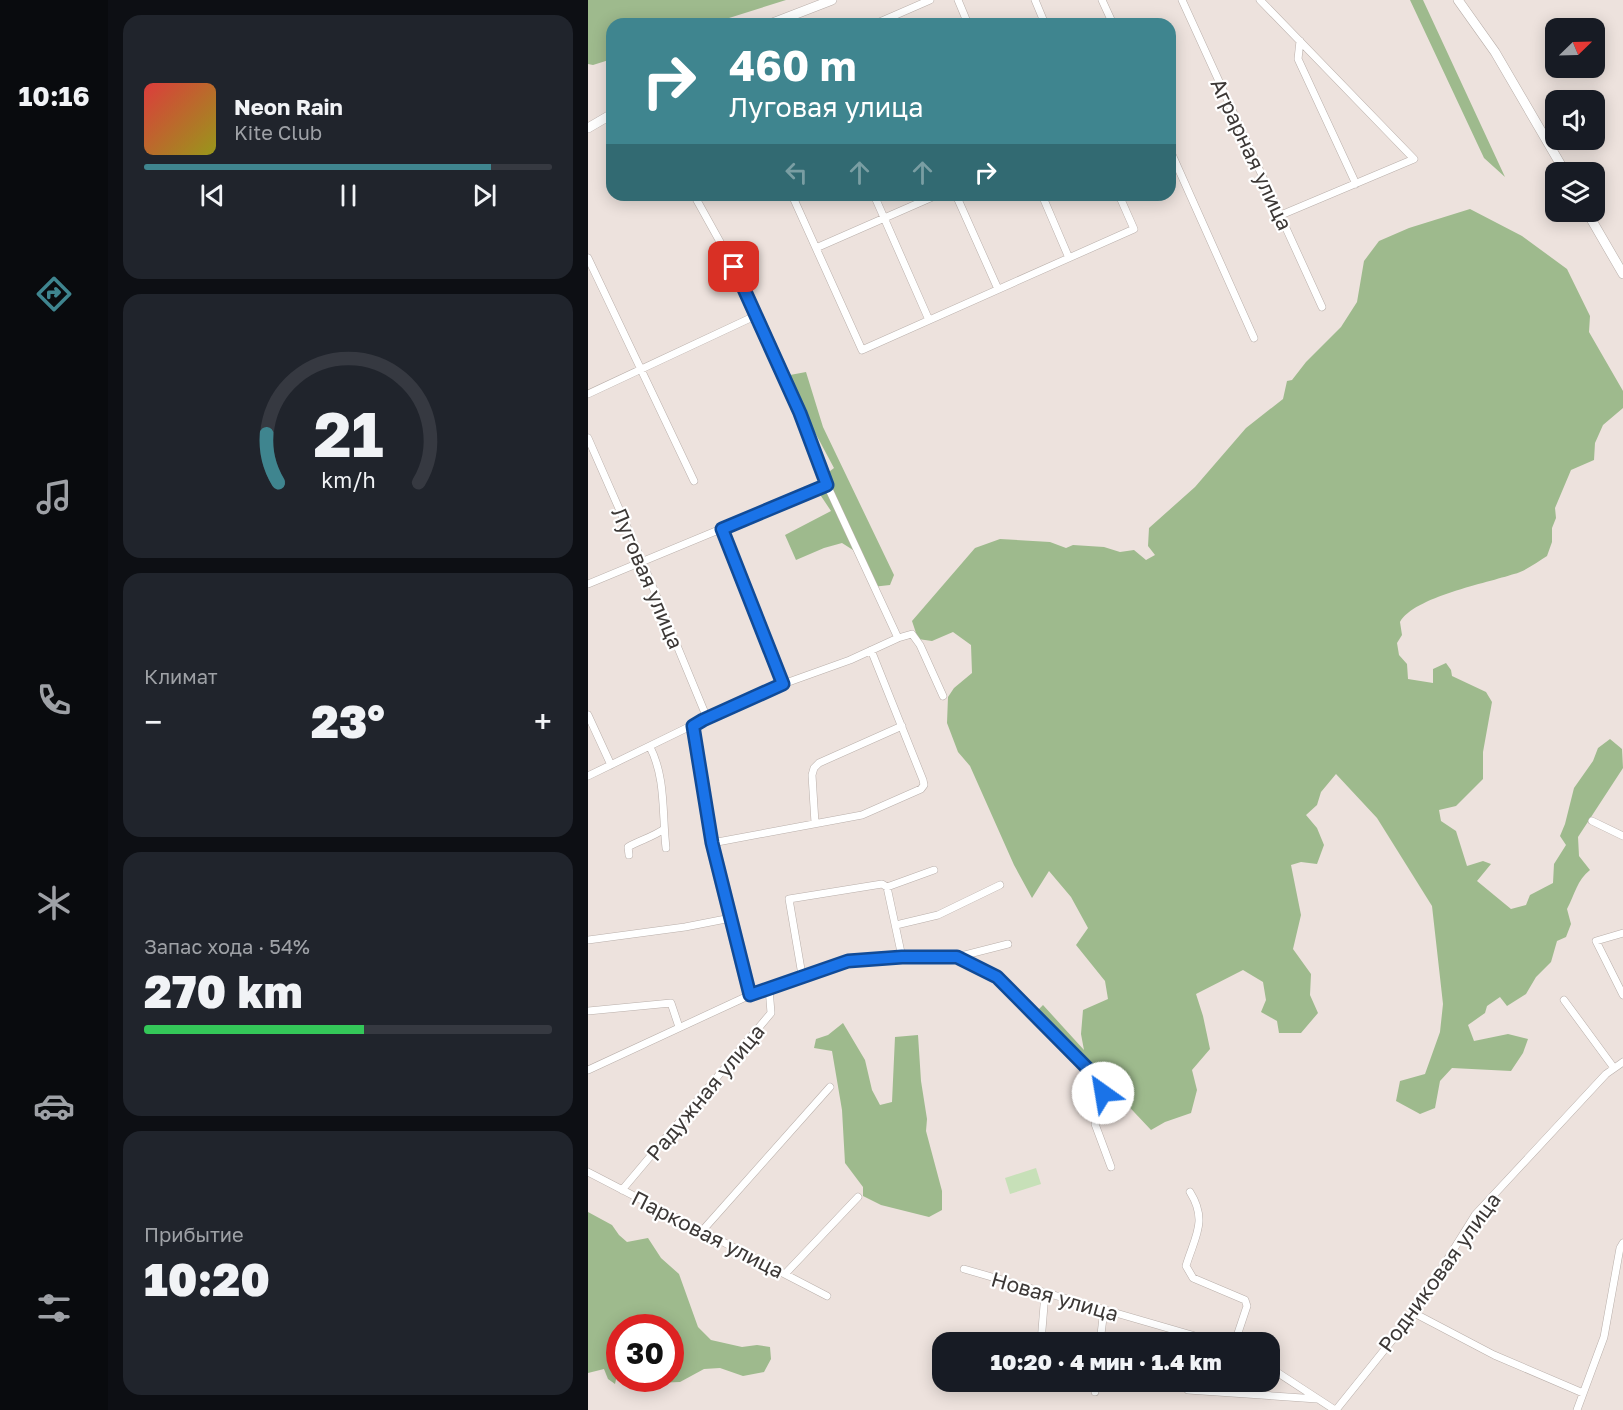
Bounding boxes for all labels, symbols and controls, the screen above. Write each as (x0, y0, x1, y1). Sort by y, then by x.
north arrow (1545, 18, 1605, 78)
map controls (1545, 18, 1605, 222)
text: 460 m (729, 40, 856, 90)
icon: right (630, 42, 708, 120)
street label: Аграрная улица (1205, 74, 1299, 234)
text: 10:16 (18, 80, 90, 112)
button: sound (1545, 90, 1605, 150)
text: Луговая улица (729, 91, 924, 123)
text: Neon Rain (234, 93, 343, 120)
text: Kite Club (234, 120, 322, 144)
icon: left (780, 156, 813, 189)
icon: ahead (843, 156, 876, 189)
icon: ahead (906, 156, 939, 189)
icon: right (969, 156, 1002, 189)
button: layers (1545, 162, 1605, 222)
icon: previous (196, 179, 229, 212)
icon: pause (332, 179, 365, 212)
icon: next (468, 179, 501, 212)
pin (708, 241, 759, 292)
icon: arrive (717, 250, 750, 283)
icon: directions (33, 273, 75, 315)
text: 21 (313, 396, 383, 471)
text: km/h (321, 467, 375, 493)
icon: music (33, 476, 75, 518)
street label: Луговая улица (606, 503, 690, 653)
text: Климат (144, 664, 218, 688)
icon: phone (33, 679, 75, 721)
text: 23° (311, 694, 385, 748)
text: − (144, 702, 162, 741)
text: + (534, 702, 552, 741)
icon: climate (33, 882, 75, 924)
text: Запас хода · 54% (144, 934, 310, 958)
text: 270 km (144, 964, 303, 1018)
street label: Радужная улица (640, 1018, 770, 1166)
position arrow (1071, 1061, 1135, 1125)
icon: car (33, 1085, 75, 1127)
street label: Парковая улица (628, 1184, 788, 1284)
street label: Родниковая улица (1372, 1187, 1506, 1357)
text: Прибытие (144, 1222, 244, 1246)
text: 10:20 (144, 1252, 270, 1306)
street label: Новая улица (988, 1265, 1122, 1327)
icon: filters (33, 1287, 75, 1329)
speed limit sign: 30 (606, 1314, 684, 1392)
text: 10:20 · 4 мин · 1.4 km (990, 1348, 1222, 1375)

